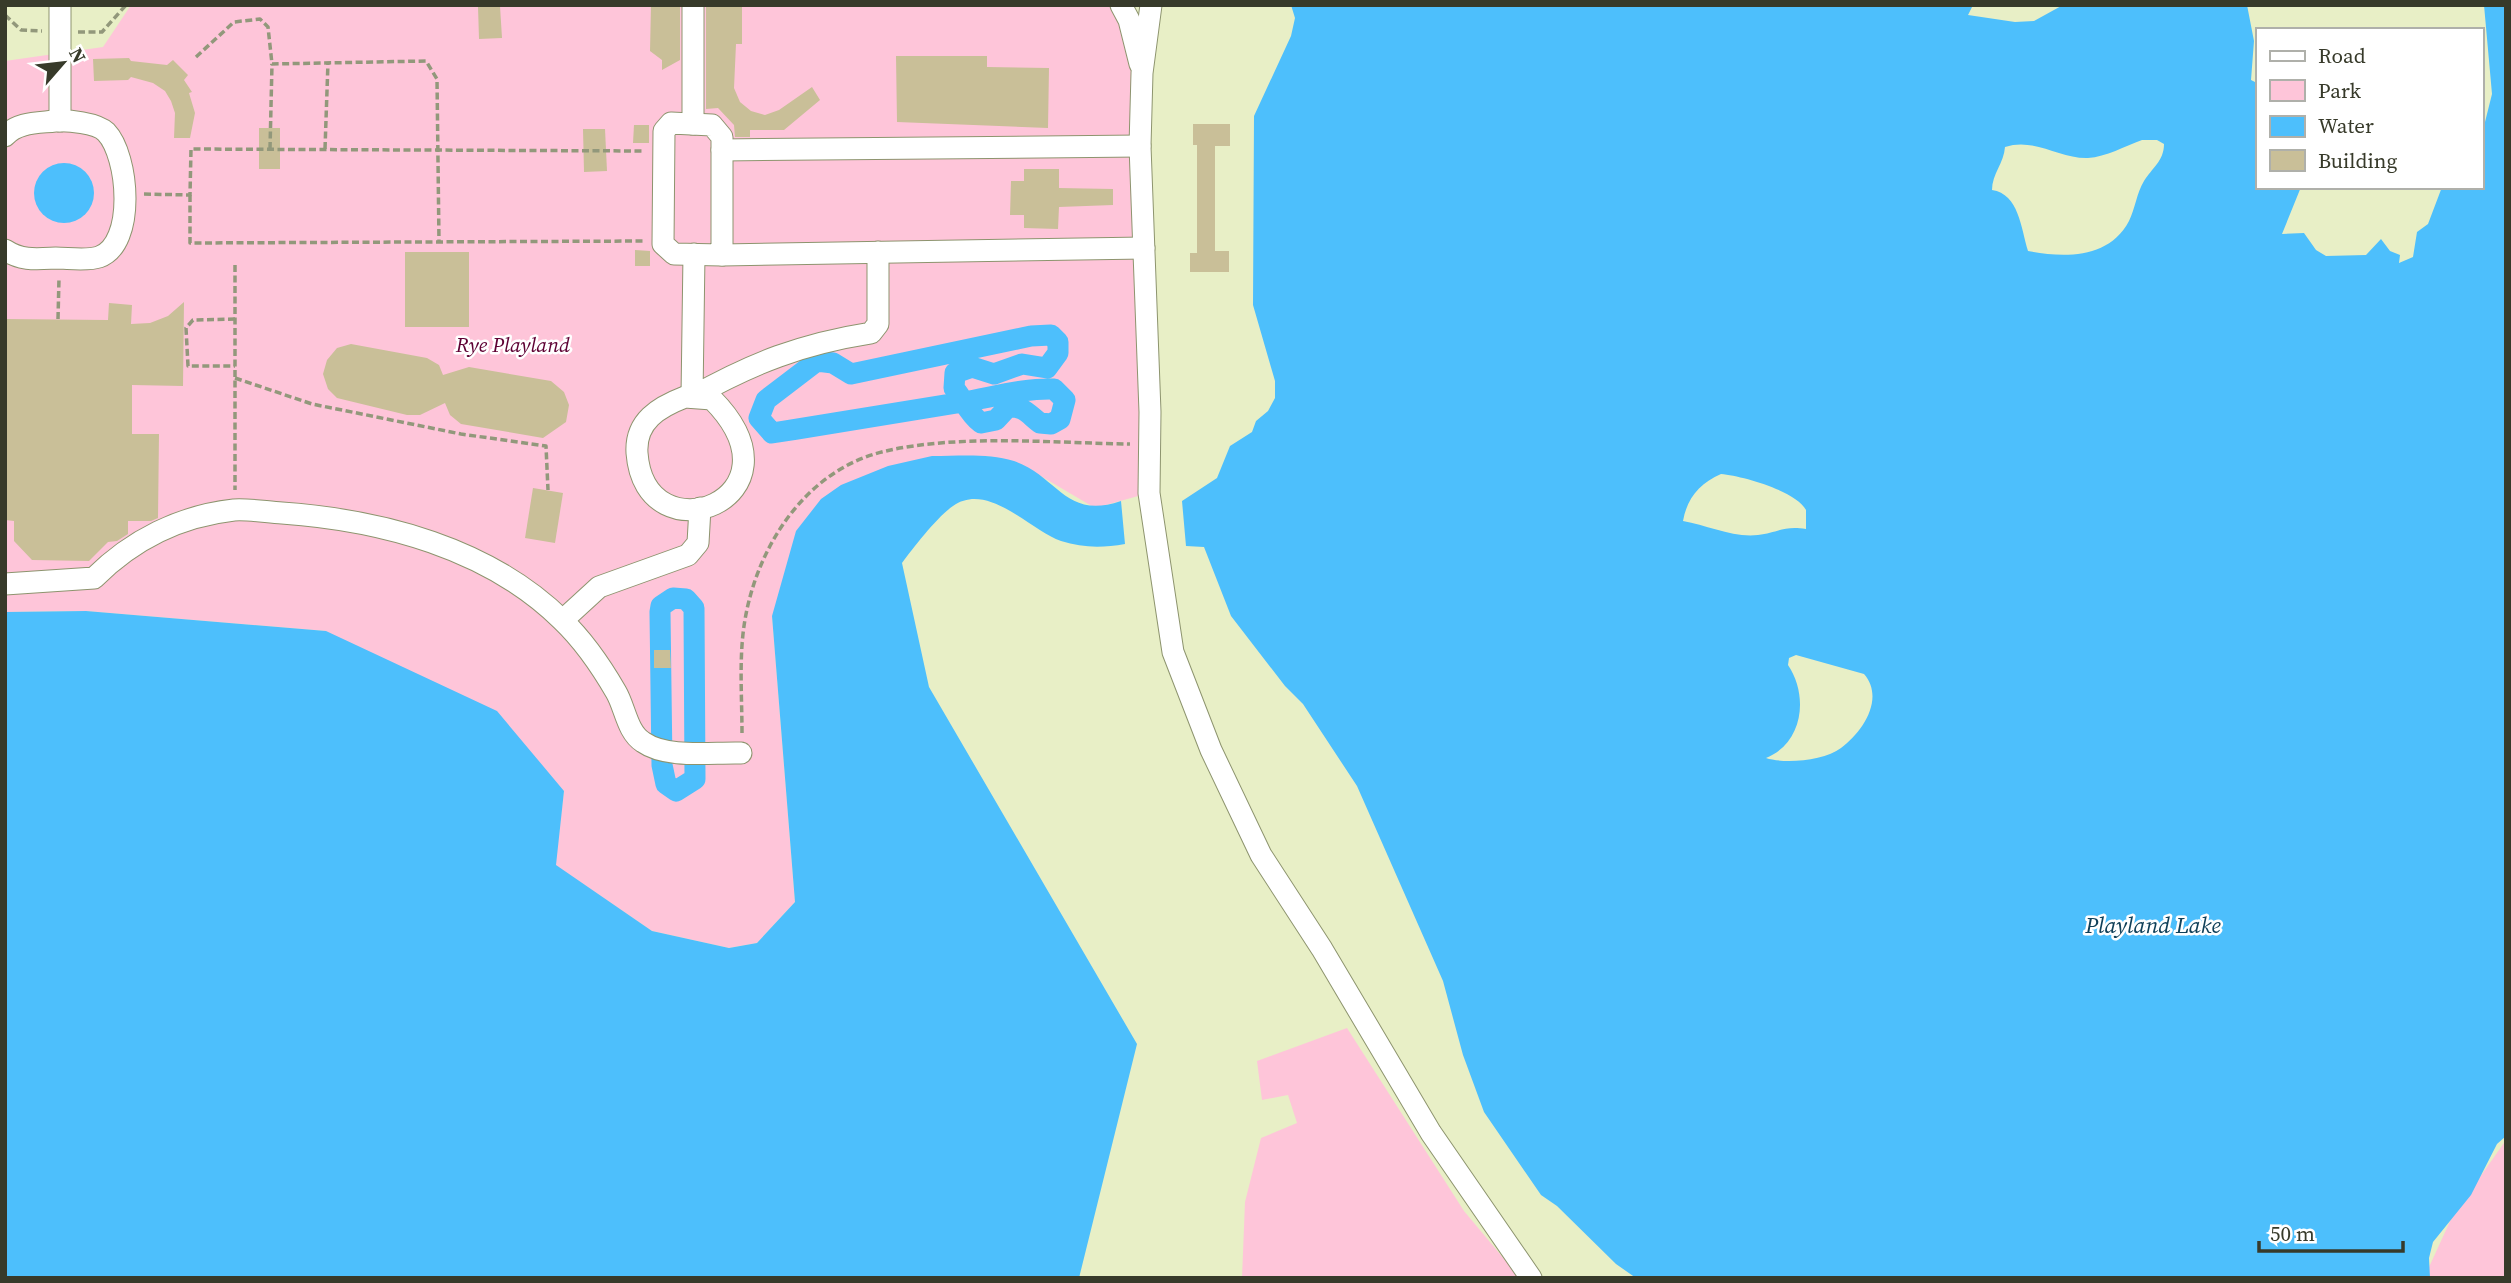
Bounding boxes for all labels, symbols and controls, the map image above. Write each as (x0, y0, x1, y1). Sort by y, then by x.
north arrow (28, 28, 98, 98)
legend (2256, 28, 2483, 189)
text: Road (2318, 41, 2366, 70)
text: N (63, 43, 93, 67)
text: Park (2318, 76, 2362, 105)
text: Water (2318, 111, 2374, 140)
text: Building (2318, 146, 2397, 175)
park label: Rye Playland (455, 330, 570, 359)
water label: Playland Lake (2084, 909, 2221, 941)
scale bar (2259, 1210, 2402, 1254)
text: 50 m (2270, 1219, 2315, 1248)

